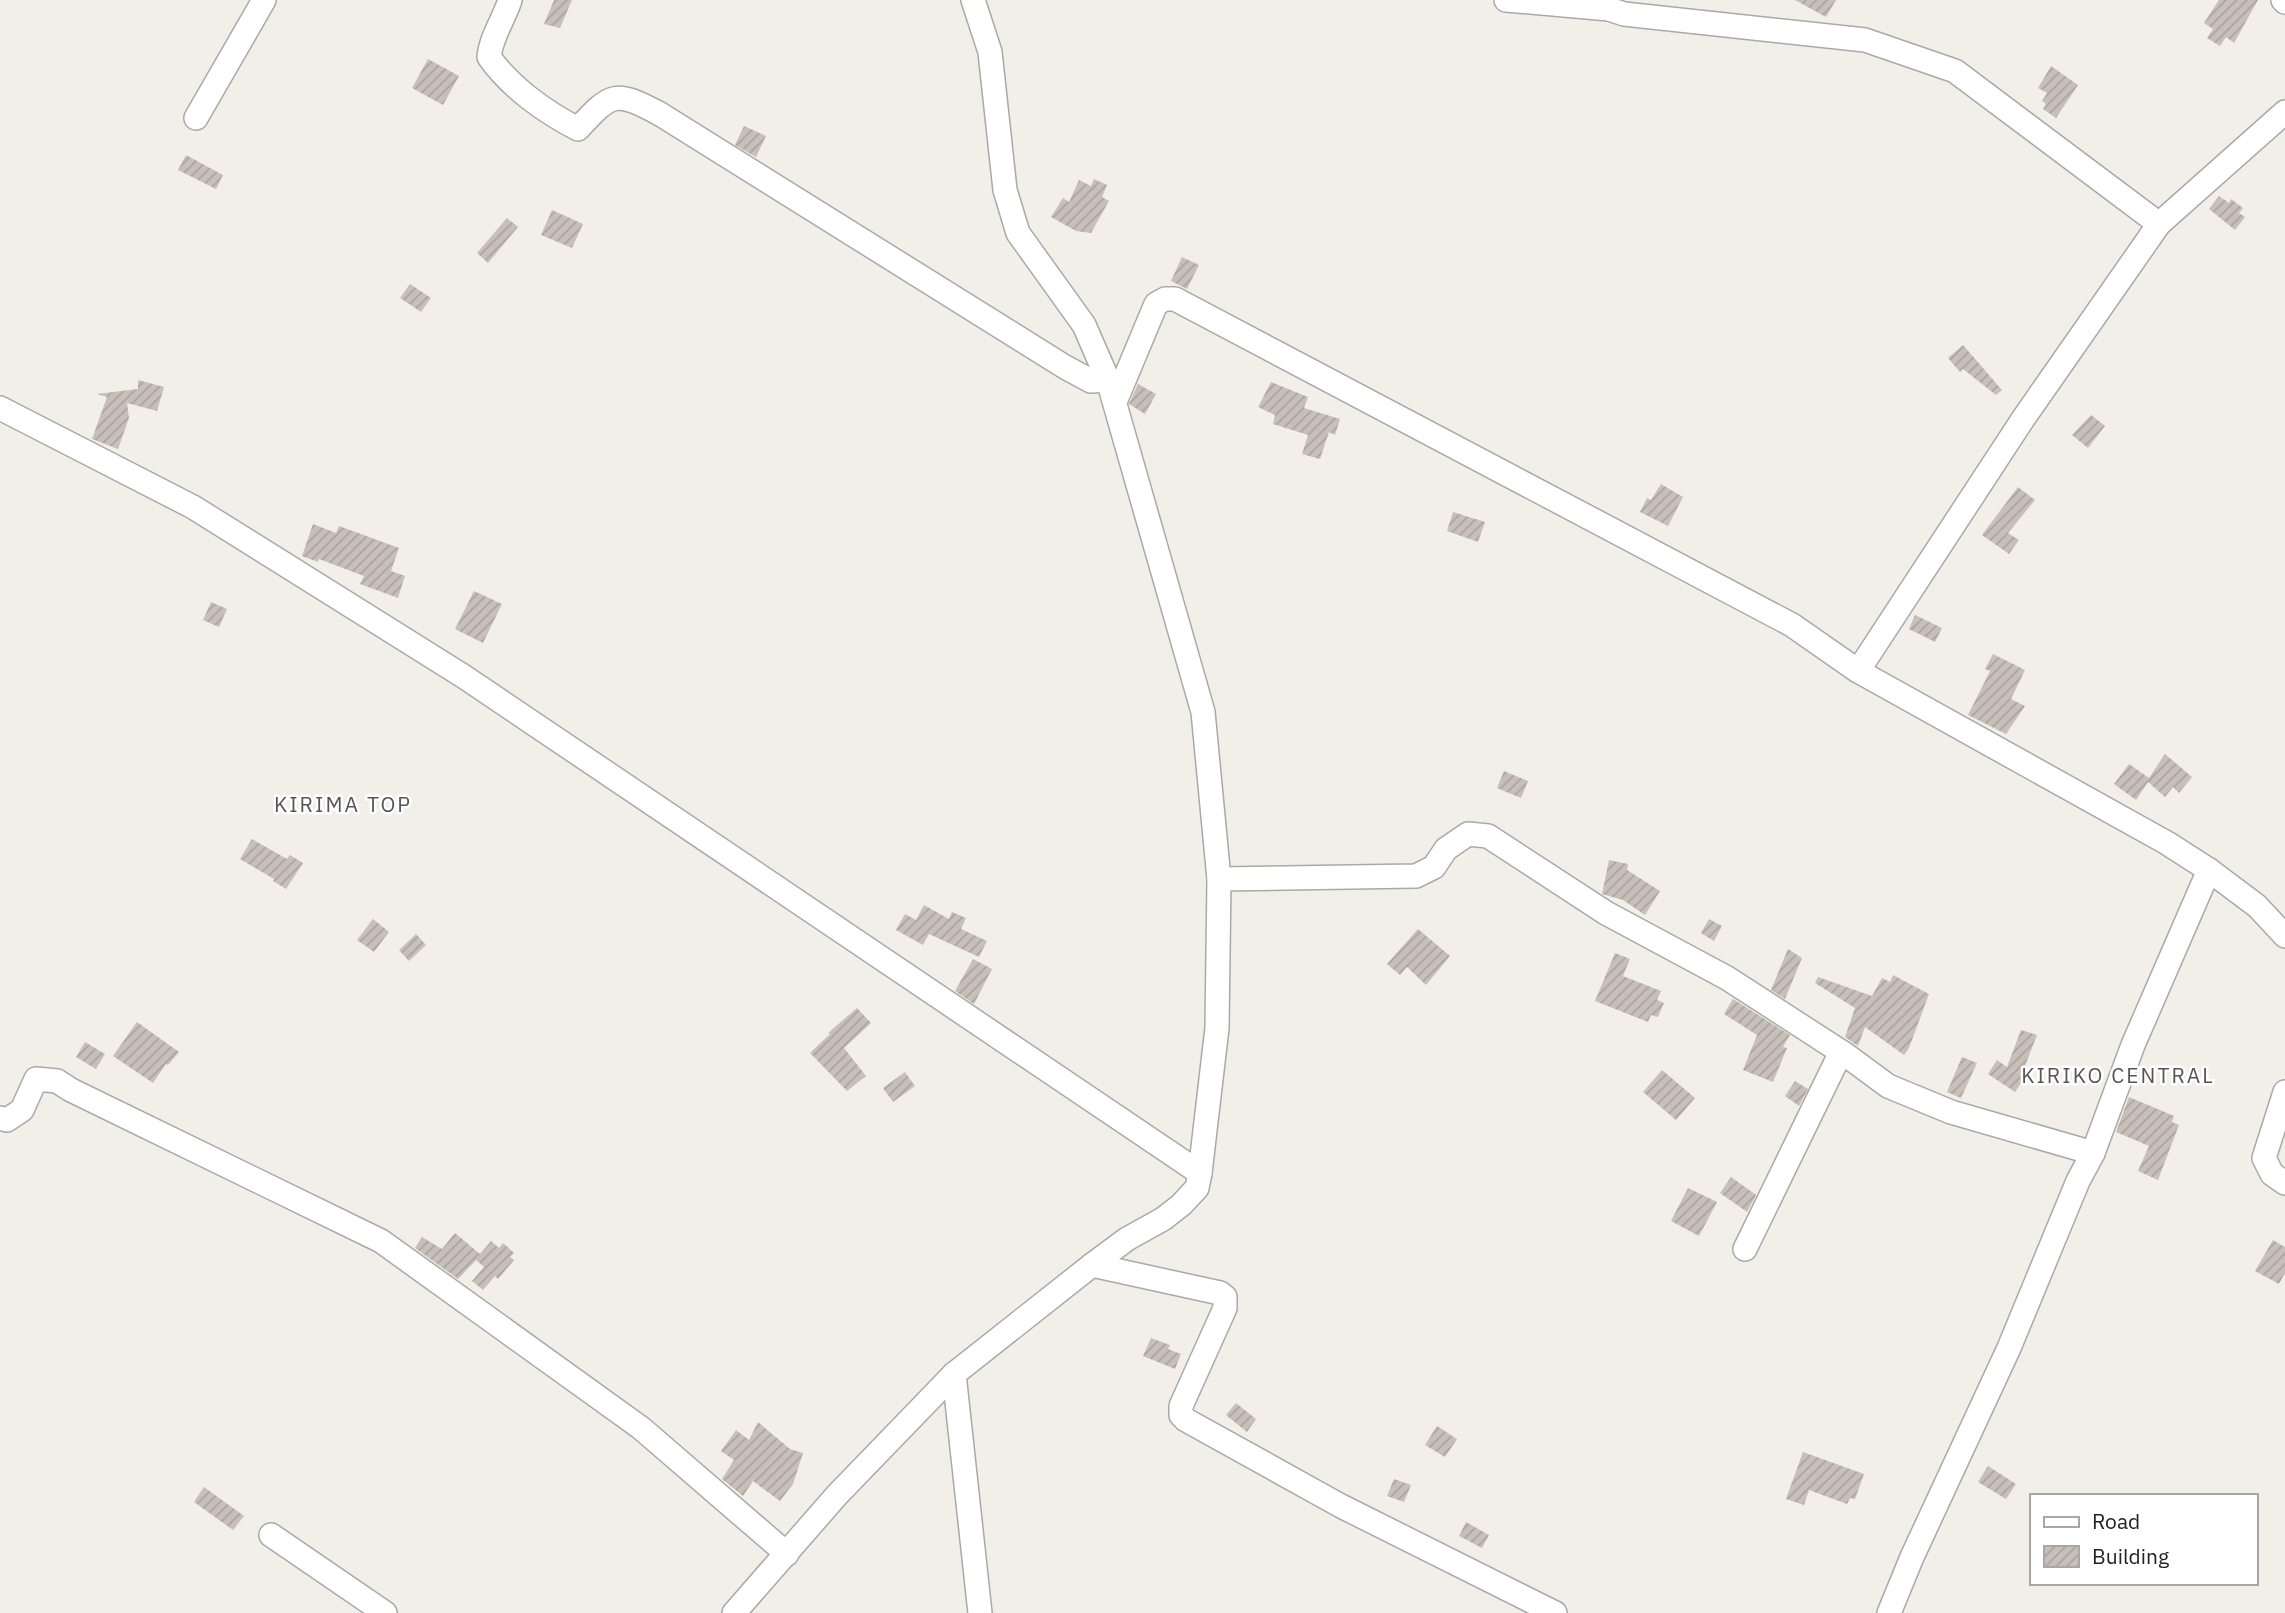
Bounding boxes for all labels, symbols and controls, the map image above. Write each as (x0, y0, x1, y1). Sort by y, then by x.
district label: KIRIMA TOP (274, 790, 412, 818)
district label: KIRIKO CENTRAL (2021, 1061, 2215, 1089)
legend (2030, 1494, 2257, 1585)
text: Road (2092, 1507, 2140, 1535)
text: Building (2092, 1542, 2169, 1570)

